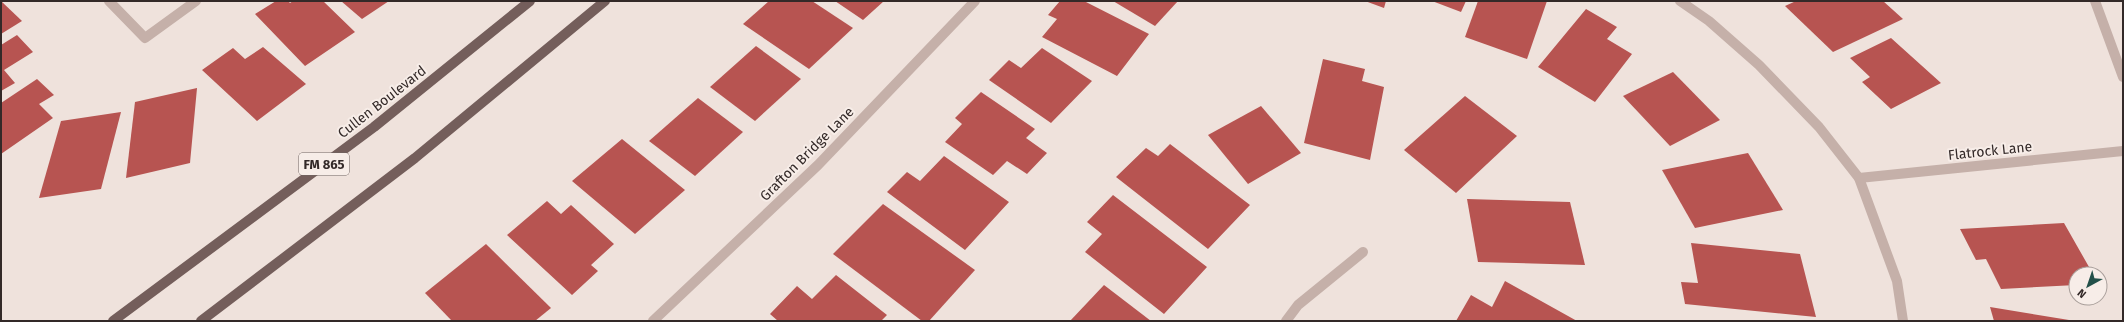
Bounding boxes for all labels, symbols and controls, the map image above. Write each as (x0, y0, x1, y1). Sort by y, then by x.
street label: Cullen Boulevard (334, 62, 430, 142)
street label: Grafton Bridge Lane (756, 103, 858, 205)
street label: Flatrock Lane (1947, 138, 2033, 164)
road number: FM 865 (299, 153, 349, 175)
north arrow (2068, 266, 2108, 306)
text: N (2075, 286, 2089, 301)

